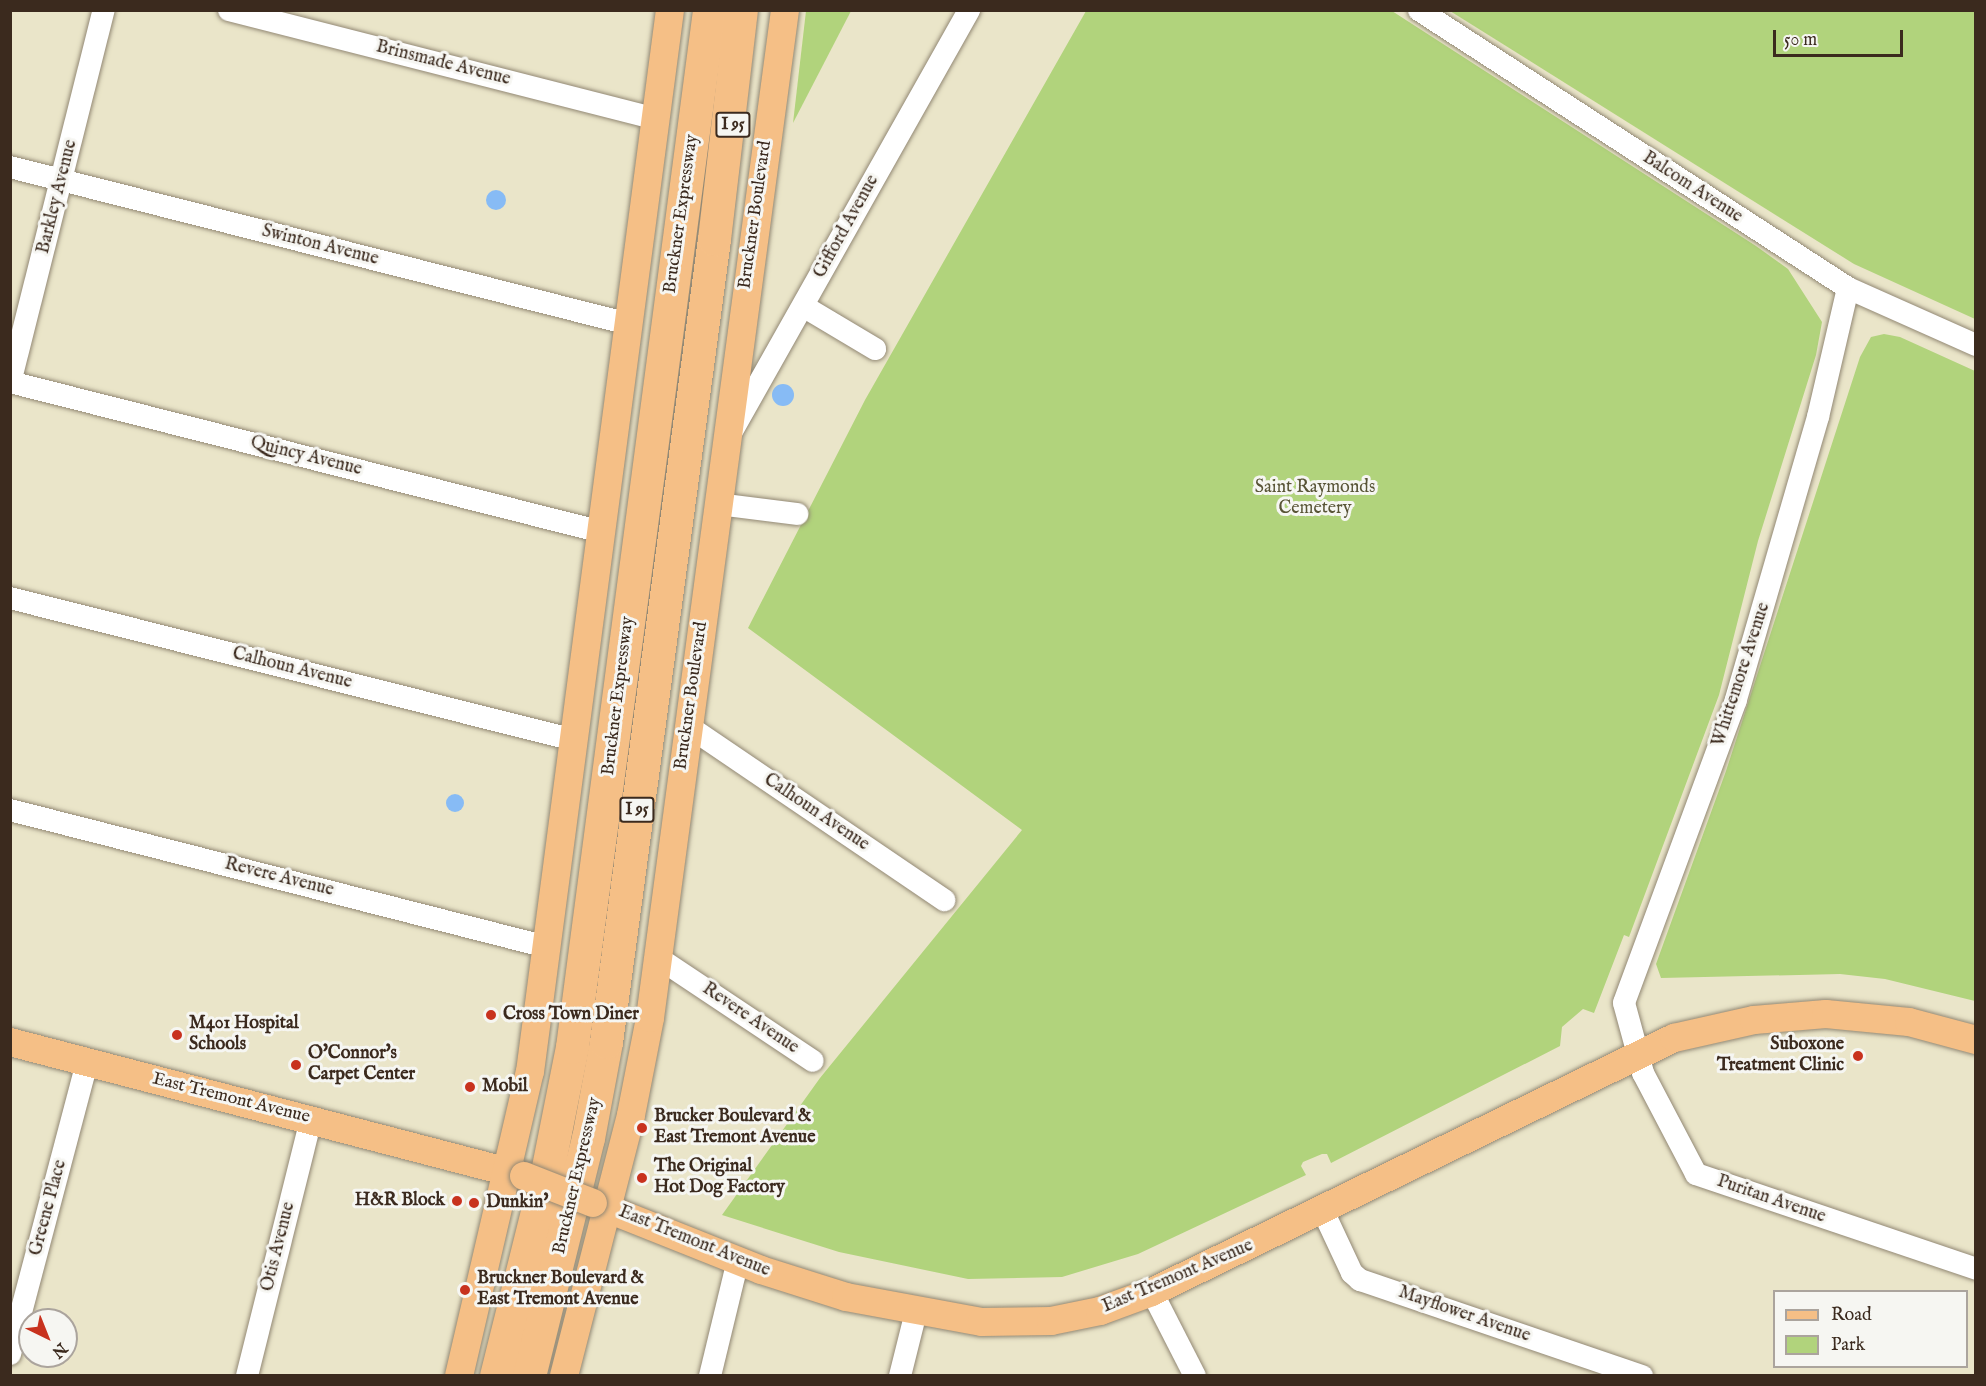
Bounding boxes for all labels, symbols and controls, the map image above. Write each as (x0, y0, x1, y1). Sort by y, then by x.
scale bar (1776, 18, 1906, 56)
text: 50 m (1784, 29, 1817, 52)
street label: Brinsmade Avenue (374, 37, 512, 91)
road number: I 95 (715, 112, 751, 138)
street label: Bruckner Expressway (660, 133, 704, 295)
street label: Barkley Avenue (33, 138, 83, 256)
street label: Bruckner Boulevard (735, 139, 777, 291)
street label: Balcom Avenue (1638, 148, 1746, 228)
street label: Gifford Avenue (810, 172, 884, 282)
street label: Swinton Avenue (259, 221, 381, 271)
street label: Quincy Avenue (248, 433, 364, 481)
park label: Saint Raymonds Cemetery (1255, 478, 1375, 520)
street label: Whittemore Avenue (1709, 600, 1775, 750)
street label: Bruckner Expressway (599, 615, 639, 777)
street label: Bruckner Boulevard (671, 620, 713, 772)
street label: Calhoun Avenue (230, 644, 354, 694)
street label: Calhoun Avenue (759, 770, 873, 856)
road number: I 95 (619, 797, 655, 823)
street label: Revere Avenue (222, 854, 336, 902)
street label: Revere Avenue (698, 979, 802, 1059)
place label: Cross Town Diner (503, 1004, 639, 1026)
marker: Cross Town Diner (484, 1008, 498, 1022)
place label: M401 Hospital Schools (189, 1014, 299, 1056)
marker: M401 Hospital Schools (170, 1028, 184, 1042)
place label: Suboxone Treatment Clinic (1717, 1035, 1844, 1078)
place label: O'Connor's Carpet Center (308, 1044, 415, 1086)
marker: Suboxone Treatment Clinic (1849, 1047, 1867, 1065)
marker: O'Connor's Carpet Center (289, 1058, 303, 1072)
street label: East Tremont Avenue (150, 1069, 312, 1129)
place label: Mobil (482, 1076, 528, 1098)
marker: Mobil (463, 1080, 477, 1094)
street label: Bruckner Expressway (549, 1095, 607, 1257)
place label: Brucker Boulevard & East Tremont Avenue (654, 1107, 815, 1150)
marker: Brucker Boulevard & East Tremont Avenue (635, 1121, 649, 1135)
place label: The Original Hot Dog Factory (654, 1157, 785, 1200)
street label: Greene Place (26, 1158, 72, 1258)
marker: The Original Hot Dog Factory (635, 1171, 649, 1185)
street label: Puritan Avenue (1714, 1171, 1828, 1229)
place label: H&R Block (355, 1190, 445, 1212)
place label: Dunkin' (486, 1192, 548, 1214)
marker: H&R Block (450, 1194, 464, 1208)
marker: Dunkin' (467, 1196, 481, 1210)
street label: Otis Avenue (257, 1200, 301, 1294)
street label: East Tremont Avenue (615, 1202, 773, 1282)
street label: East Tremont Avenue (1099, 1236, 1257, 1318)
place label: Bruckner Boulevard & East Tremont Avenue (477, 1269, 644, 1312)
street label: Mayflower Avenue (1395, 1282, 1533, 1348)
marker: Bruckner Boulevard & East Tremont Avenue (458, 1283, 472, 1297)
legend (1773, 1290, 1968, 1368)
text: Road (1831, 1304, 1872, 1327)
north arrow (18, 1308, 78, 1368)
text: Park (1831, 1334, 1865, 1357)
text: N (47, 1338, 71, 1362)

